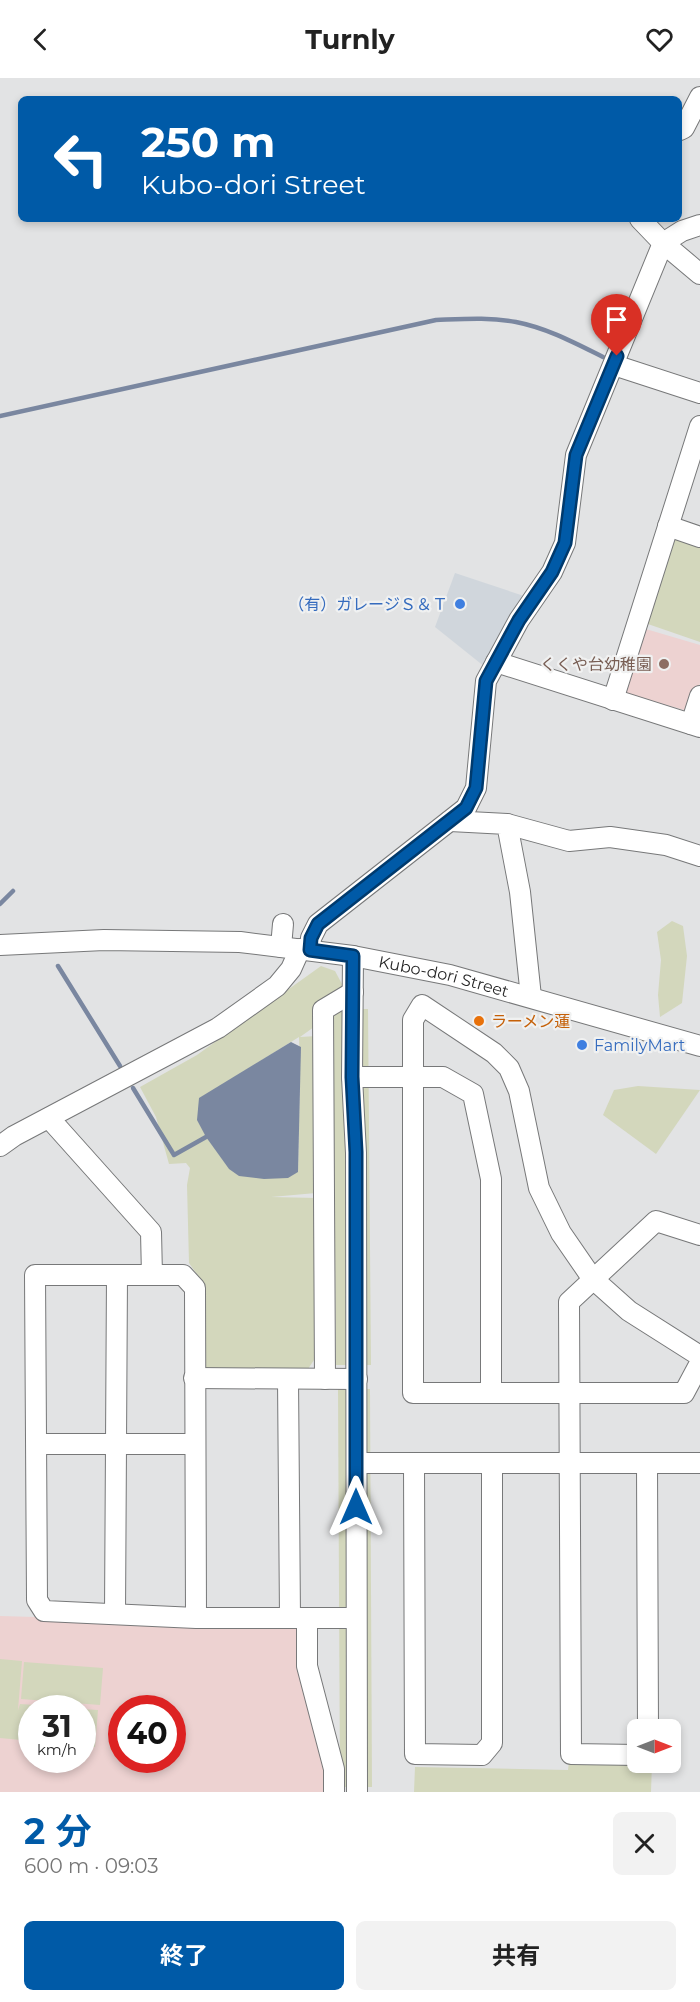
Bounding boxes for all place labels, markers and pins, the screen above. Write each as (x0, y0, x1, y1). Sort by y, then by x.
pin (591, 294, 642, 356)
place label: （有）ガレージＳ＆Ｔ (288, 595, 448, 614)
marker: （有）ガレージＳ＆Ｔ (453, 597, 467, 611)
place label: くくや台幼稚園 (540, 655, 652, 674)
marker: くくや台幼稚園 (657, 657, 671, 671)
place label: ラーメン蓮 (491, 1012, 570, 1031)
marker: ラーメン蓮 (472, 1014, 486, 1028)
place label: FamilyMart (594, 1036, 686, 1055)
marker: FamilyMart (575, 1038, 589, 1052)

